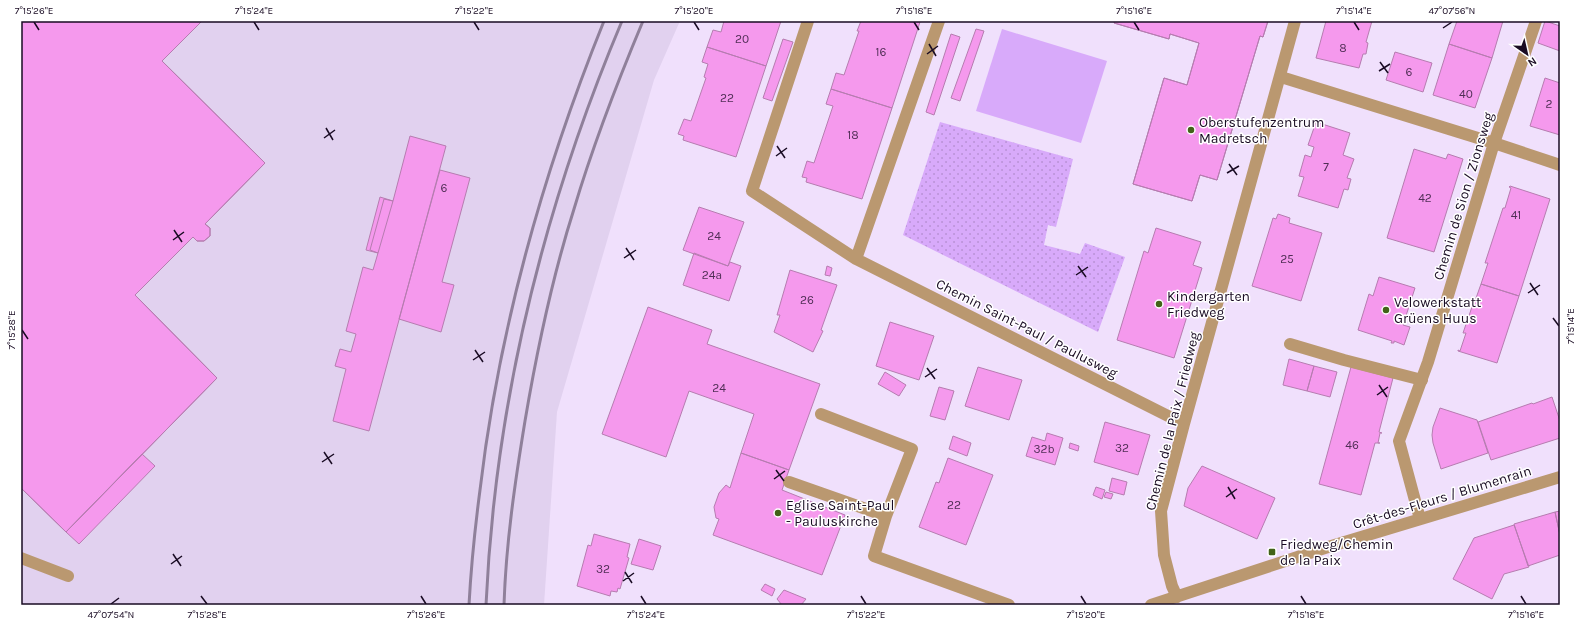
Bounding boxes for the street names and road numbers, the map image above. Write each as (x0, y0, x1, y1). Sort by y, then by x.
street label: Chemin de Sion / Zionsweg (1430, 110, 1497, 282)
street label: Chemin Saint-Paul / Paulusweg (933, 275, 1121, 382)
street label: Chemin de la Paix / Friedweg (1142, 330, 1203, 512)
street label: Crêt-des-Fleurs / Blumenrain (1351, 462, 1534, 533)

